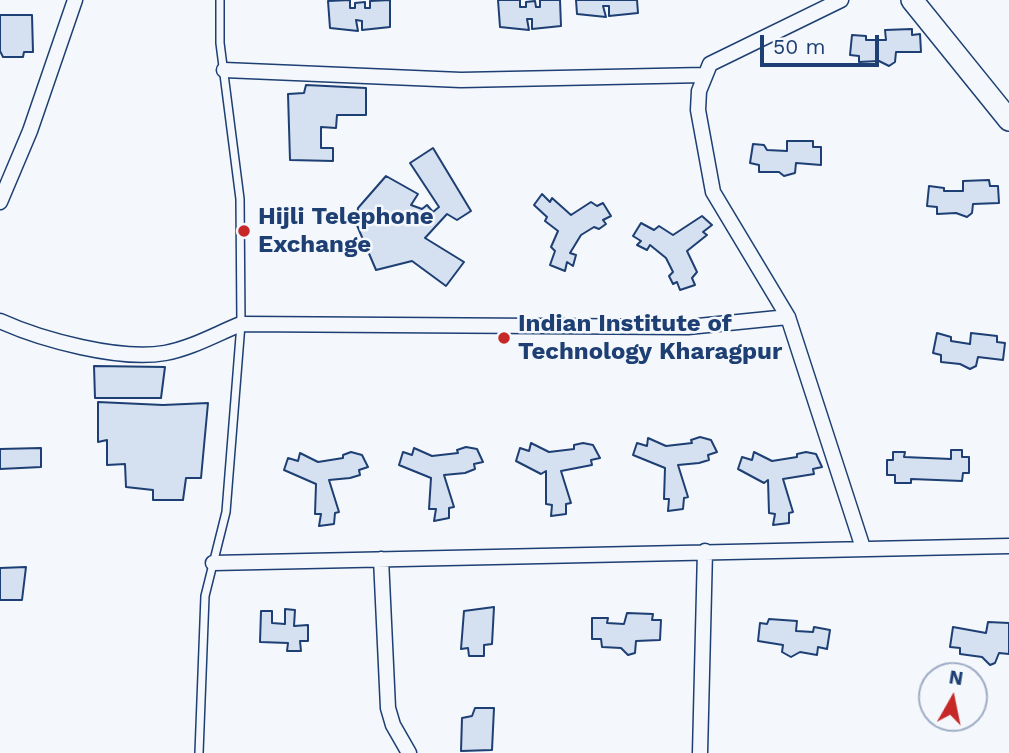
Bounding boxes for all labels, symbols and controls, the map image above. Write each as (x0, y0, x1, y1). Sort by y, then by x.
scale bar (764, 21, 883, 65)
text: 50 m (773, 34, 825, 59)
place label: Hijli Telephone Exchange (258, 203, 434, 259)
marker: Hijli Telephone Exchange (236, 223, 252, 239)
place label: Indian Institute of Technology Kharagpur (518, 310, 782, 366)
marker: Indian Institute of Technology Kharagpur (496, 330, 512, 346)
north arrow (918, 662, 988, 732)
text: N (947, 665, 965, 690)

